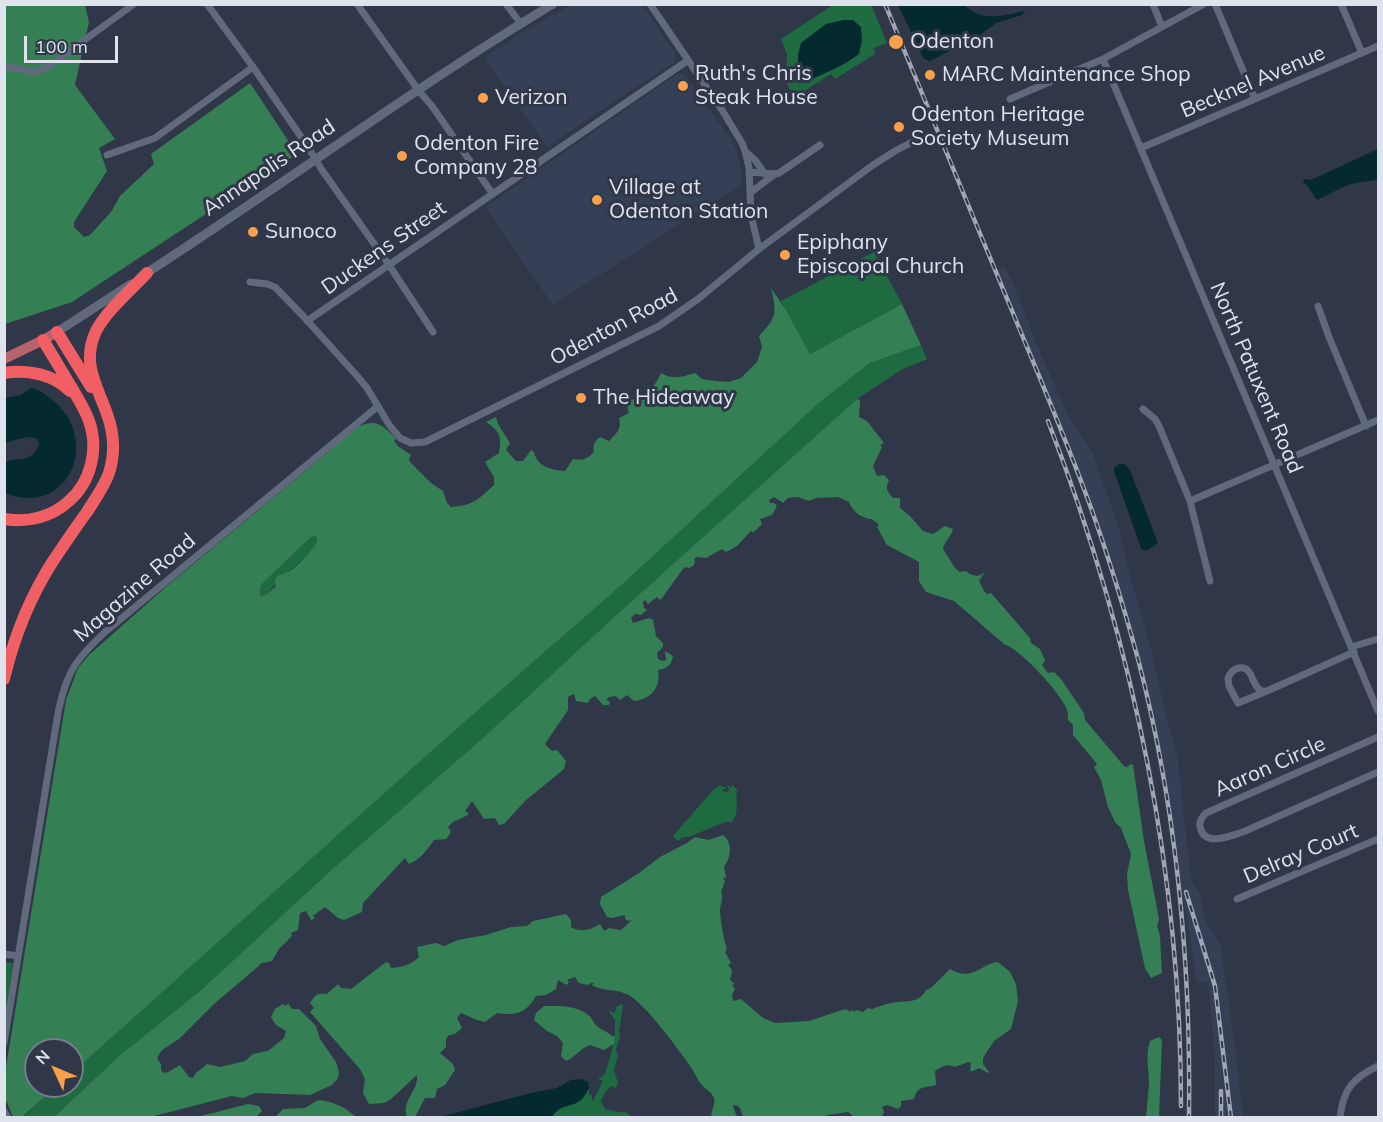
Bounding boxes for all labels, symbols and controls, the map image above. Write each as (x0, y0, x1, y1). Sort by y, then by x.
scale bar (27, 24, 122, 62)
place label: Odenton (910, 29, 994, 55)
marker: Odenton (887, 33, 905, 51)
text: 100 m (35, 35, 88, 58)
street label: Becknel Avenue (1177, 40, 1329, 124)
place label: Ruth's Chris Steak House (695, 61, 818, 111)
place label: MARC Maintenance Shop (942, 62, 1191, 88)
marker: MARC Maintenance Shop (923, 68, 937, 82)
marker: Ruth's Chris Steak House (676, 79, 690, 93)
place label: Verizon (495, 85, 567, 111)
marker: Verizon (476, 91, 490, 105)
place label: Odenton Heritage Society Museum (911, 102, 1085, 152)
street label: Annapolis Road (198, 114, 340, 222)
marker: Odenton Heritage Society Museum (892, 120, 906, 134)
place label: Odenton Fire Company 28 (414, 131, 539, 181)
marker: Odenton Fire Company 28 (395, 149, 409, 163)
place label: Village at Odenton Station (609, 175, 768, 225)
marker: Village at Odenton Station (590, 193, 604, 207)
street label: Duckens Street (317, 196, 451, 300)
place label: Sunoco (265, 219, 337, 245)
marker: Sunoco (246, 225, 260, 239)
place label: Epiphany Episcopal Church (797, 230, 964, 280)
marker: Epiphany Episcopal Church (778, 248, 792, 262)
street label: North Patuxent Road (1204, 279, 1308, 477)
street label: Odenton Road (546, 283, 682, 371)
place label: The Hideaway (593, 385, 734, 411)
marker: The Hideaway (574, 391, 588, 405)
street label: Magazine Road (69, 528, 201, 648)
street label: Aaron Circle (1211, 731, 1329, 803)
street label: Delray Court (1240, 819, 1362, 889)
north arrow (24, 1038, 84, 1098)
text: N (31, 1046, 54, 1068)

